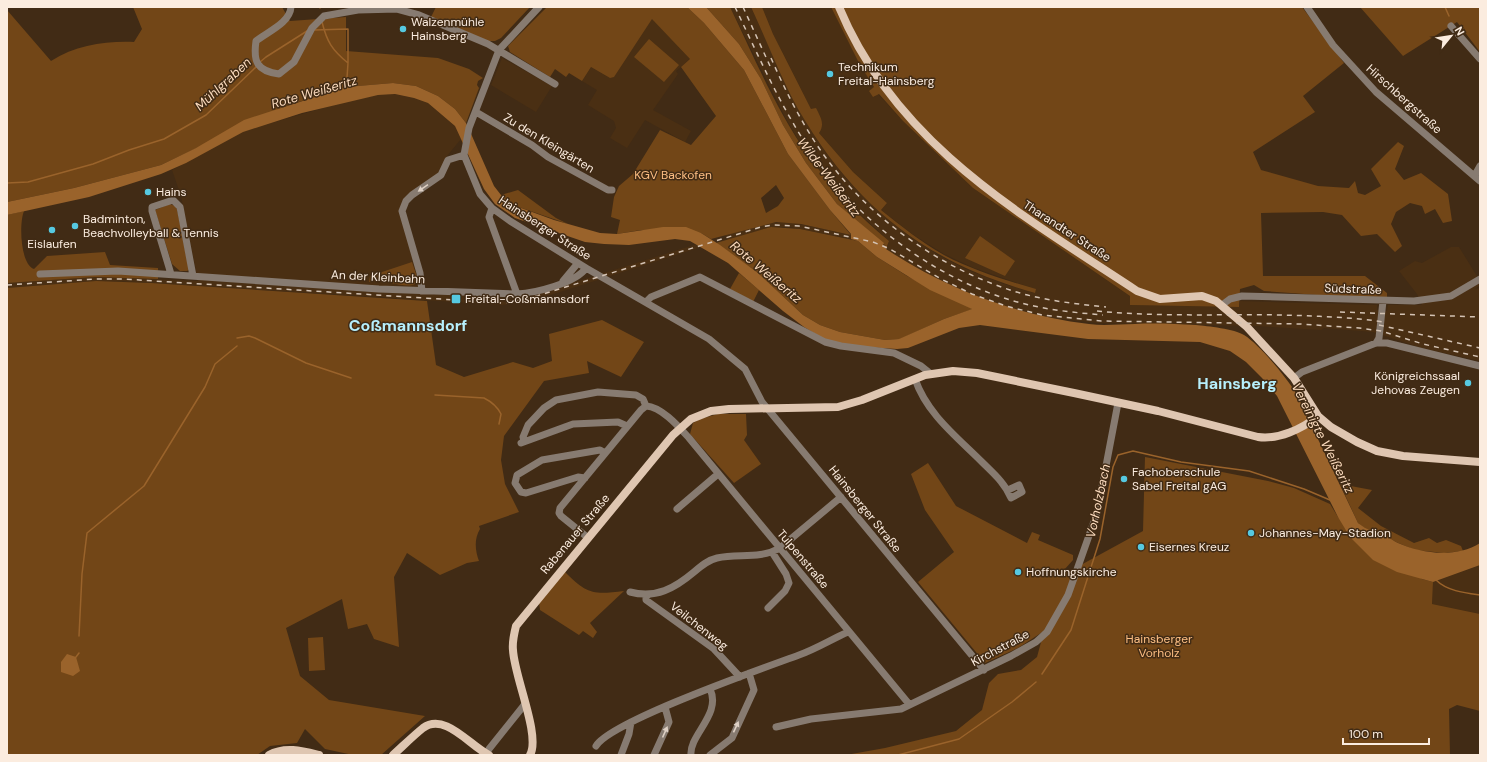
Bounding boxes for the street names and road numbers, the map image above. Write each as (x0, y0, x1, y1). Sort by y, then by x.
street label: Hirschbergstraße (1363, 61, 1445, 137)
street label: Zu den Kleingärten (501, 110, 597, 176)
street label: Hainsberger Straße (496, 192, 594, 264)
street label: Tharandter Straße (1020, 197, 1114, 266)
street label: An der Kleinbahn (331, 267, 426, 287)
street label: Südstraße (1324, 280, 1382, 298)
street label: Hainsberger Straße (825, 462, 905, 556)
street label: Rabenauer Straße (537, 491, 613, 577)
street label: Tulpenstraße (773, 526, 833, 592)
street label: Veilchenweg (667, 598, 732, 654)
street label: Kirchstraße (968, 626, 1032, 670)

